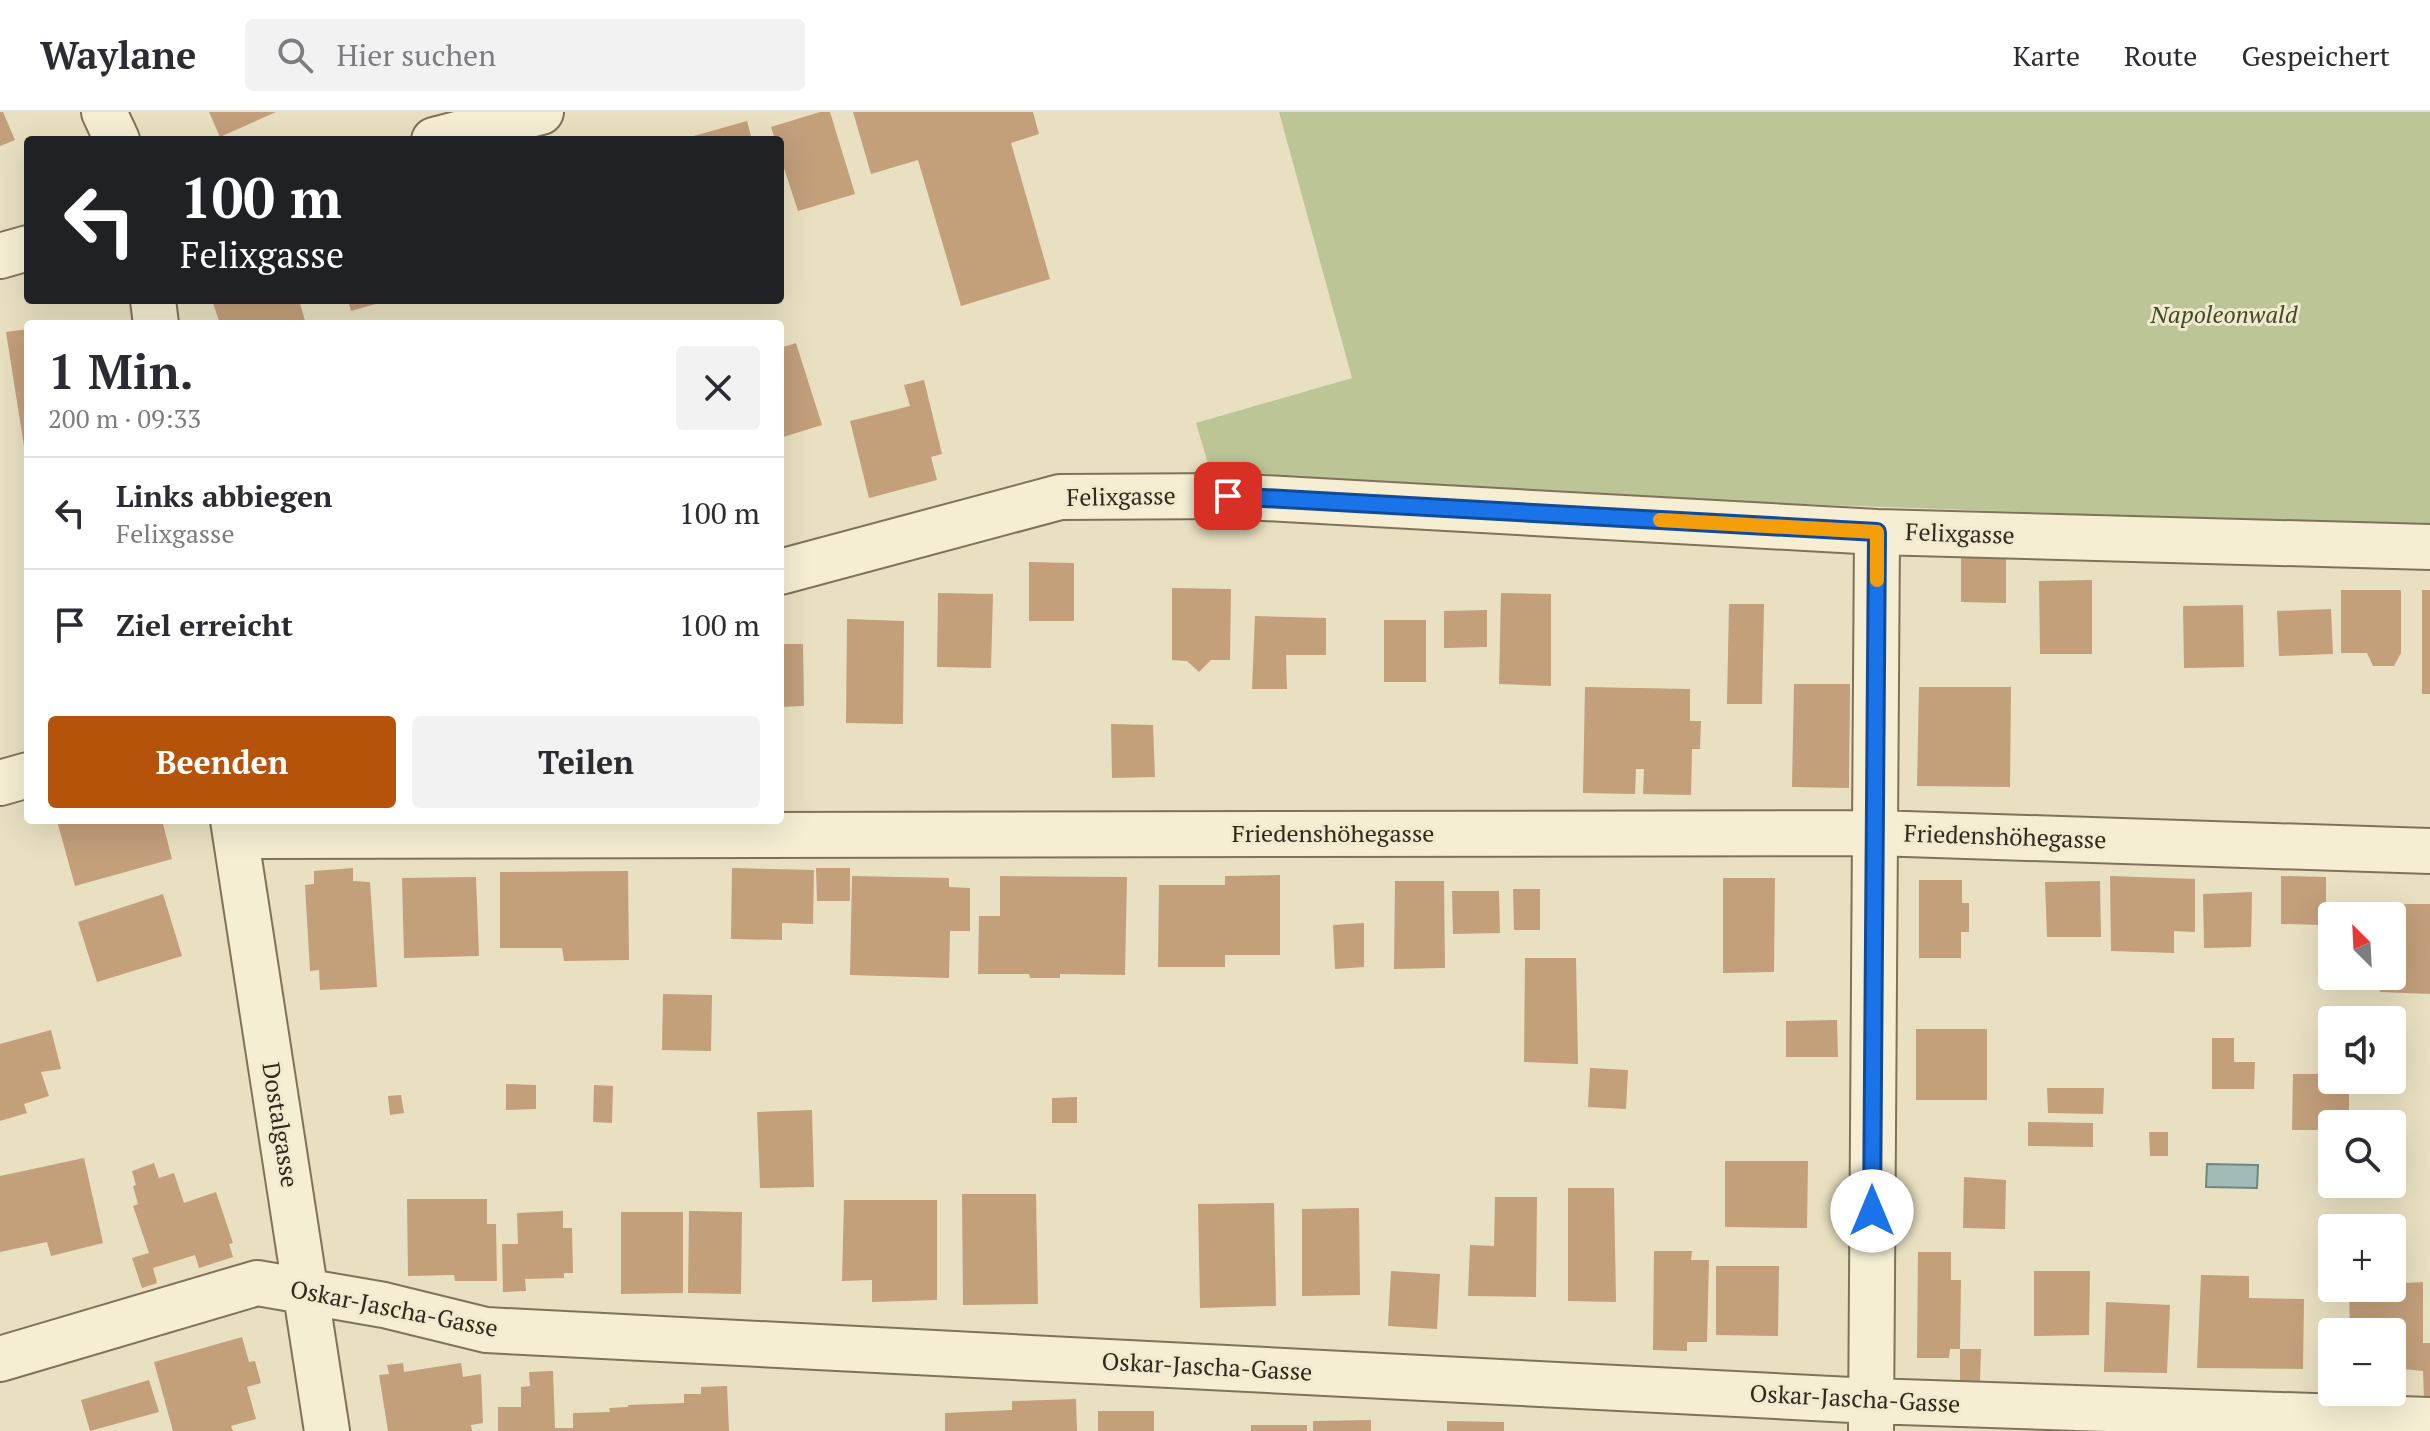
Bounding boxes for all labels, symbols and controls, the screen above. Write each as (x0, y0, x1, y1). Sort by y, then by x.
search box (245, 19, 805, 91)
text: Waylane (40, 30, 197, 80)
icon: search (273, 33, 317, 77)
text: Hier suchen (337, 35, 496, 75)
text: Karte (2013, 37, 2080, 74)
text: Route (2124, 37, 2197, 74)
text: Gespeichert (2241, 37, 2390, 74)
text: 100 m (180, 160, 342, 234)
icon: left (48, 168, 152, 272)
text: Felixgasse (180, 231, 344, 278)
park label: Napoleonwald (2149, 298, 2299, 330)
text: 1 Min. (48, 339, 194, 403)
button: close (676, 346, 760, 430)
text: 200 m · 09:33 (48, 401, 201, 435)
pin (1194, 462, 1262, 530)
icon: arrive (1206, 474, 1250, 518)
text: Links abbiegen (116, 476, 332, 516)
street label: Felixgasse (1066, 479, 1176, 513)
icon: left (48, 491, 92, 535)
text: 100 m (679, 493, 760, 533)
street label: Felixgasse (1905, 515, 2015, 551)
text: Felixgasse (116, 516, 234, 550)
icon: arrive (48, 603, 92, 647)
text: Ziel erreicht (116, 605, 293, 645)
text: 100 m (679, 605, 760, 645)
button: Beenden (48, 716, 396, 808)
button: Teilen (412, 716, 760, 808)
street label: Friedenshöhegasse (1903, 816, 2107, 856)
street label: Friedenshöhegasse (1232, 817, 1434, 849)
north arrow (2318, 902, 2406, 990)
map controls (2318, 902, 2406, 1406)
button: sound (2318, 1006, 2406, 1094)
street label: Dostalgasse (255, 1060, 307, 1190)
button: search (2318, 1110, 2406, 1198)
position arrow (1830, 1169, 1914, 1253)
button: + (2318, 1214, 2406, 1302)
street label: Oskar-Jascha-Gasse (288, 1272, 501, 1344)
button: − (2318, 1318, 2406, 1406)
street label: Oskar-Jascha-Gasse (1101, 1345, 1313, 1387)
street label: Oskar-Jascha-Gasse (1749, 1377, 1961, 1419)

